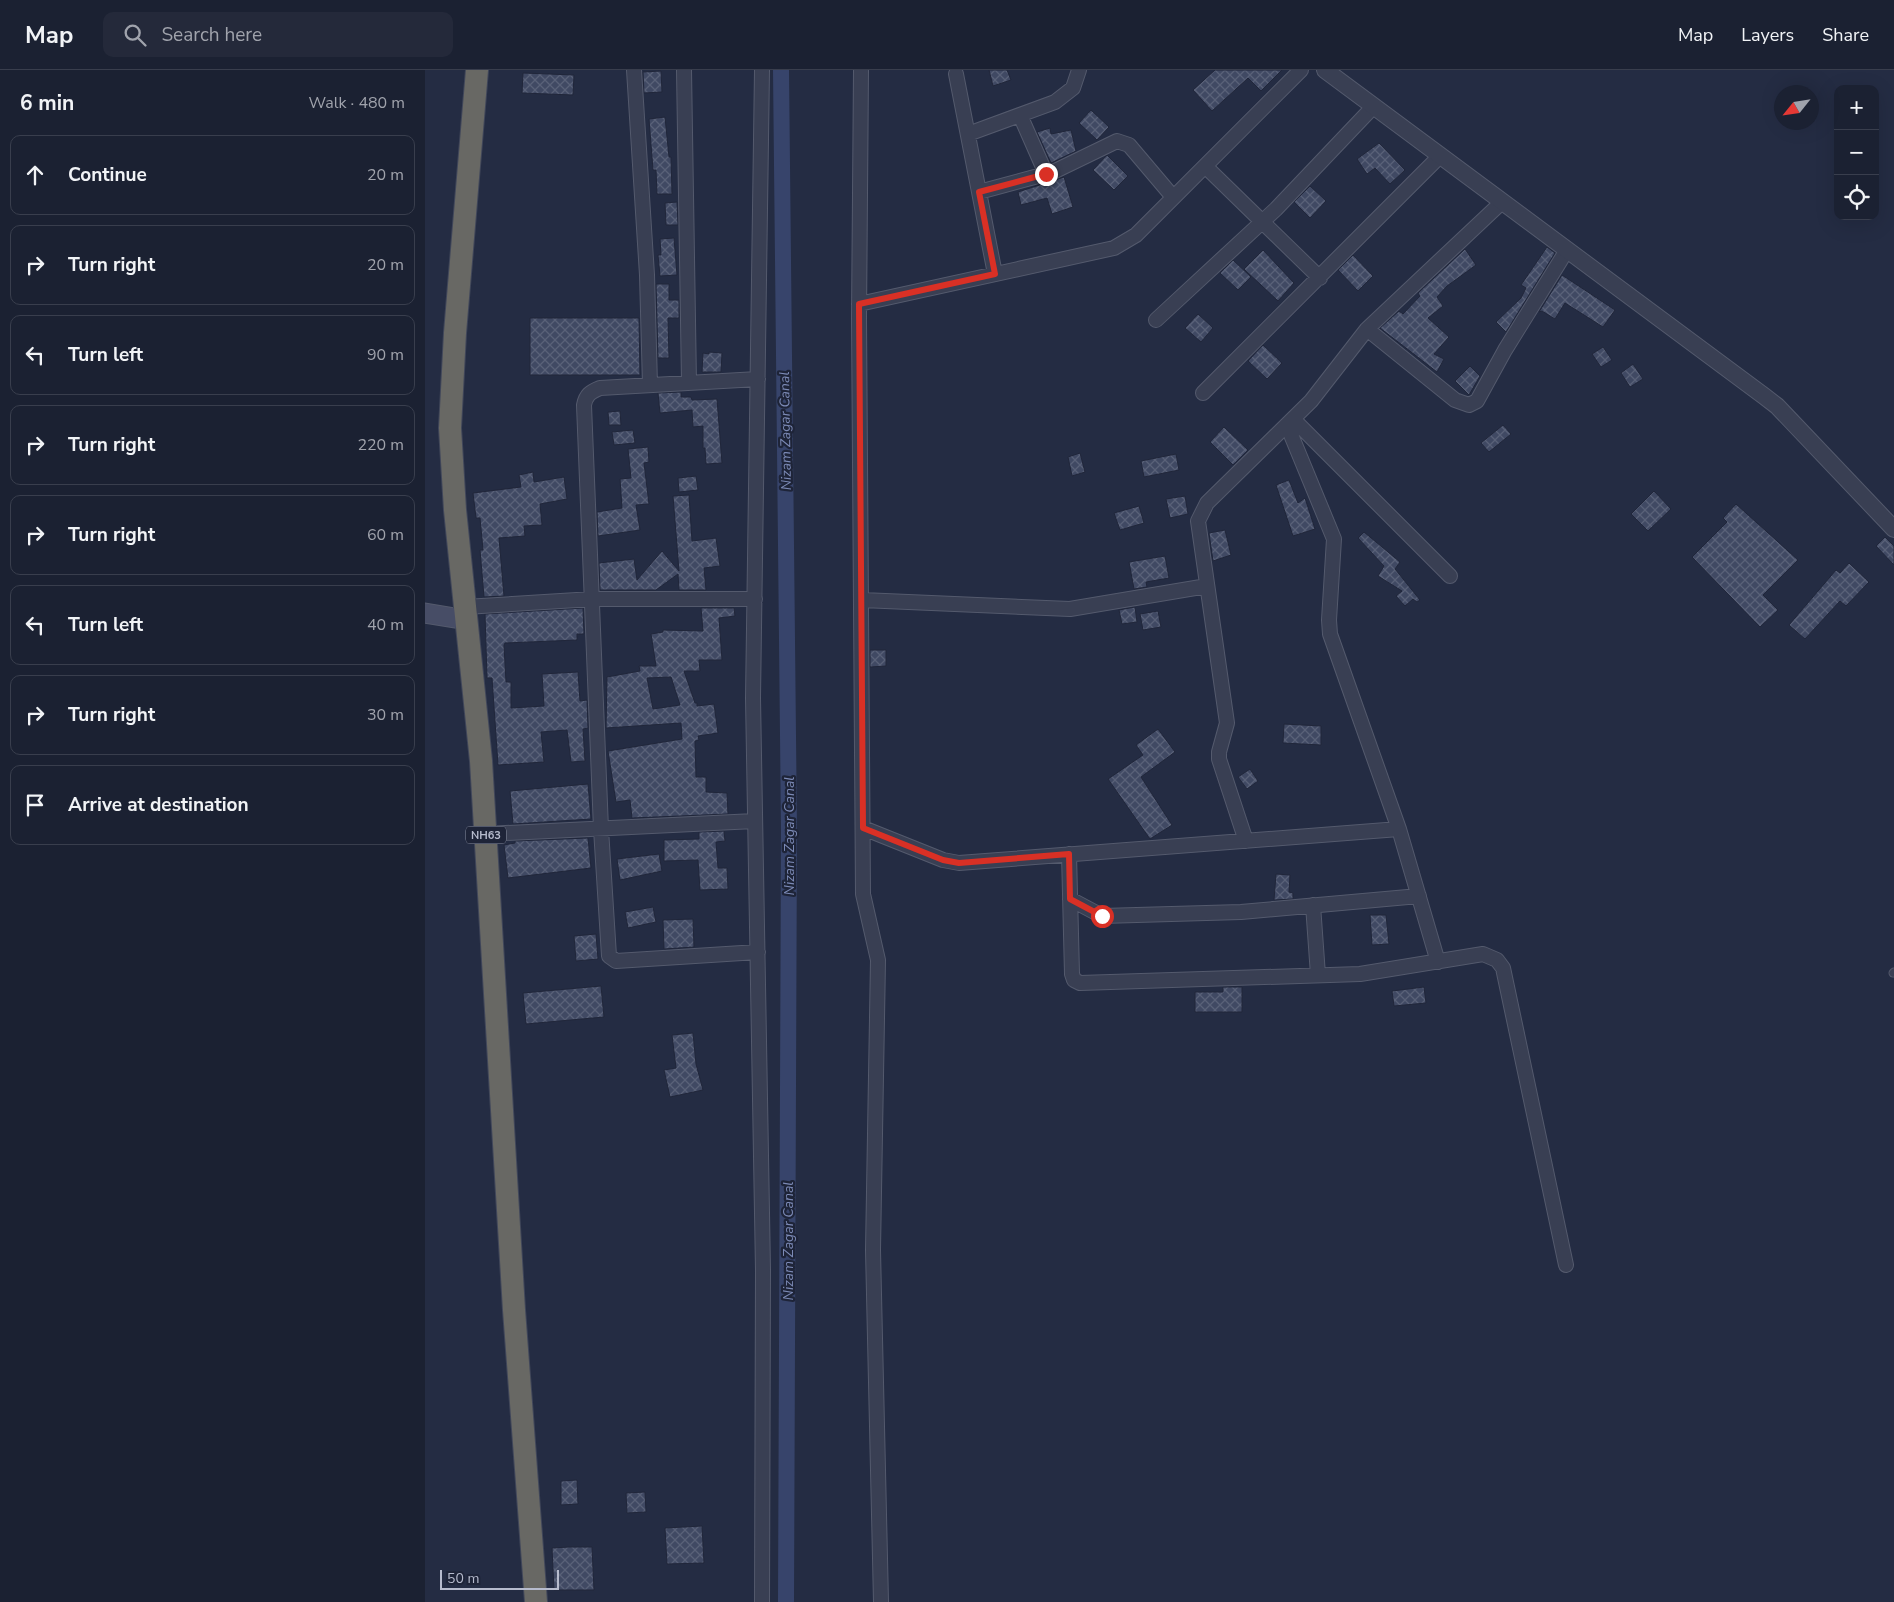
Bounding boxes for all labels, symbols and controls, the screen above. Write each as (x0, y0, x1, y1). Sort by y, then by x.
search box (103, 12, 453, 57)
text: Map (25, 19, 73, 51)
icon: search (121, 21, 149, 49)
text: Search here (161, 22, 262, 48)
text: Map (1678, 23, 1713, 47)
text: Layers (1741, 23, 1794, 47)
text: Share (1822, 23, 1869, 47)
north arrow (1774, 85, 1819, 130)
map controls (1834, 85, 1879, 220)
button: + (1834, 85, 1879, 130)
text: 6 min (20, 89, 74, 117)
text: Walk · 480 m (309, 92, 405, 114)
button: − (1834, 130, 1879, 175)
icon: ahead (21, 161, 49, 189)
text: Continue (68, 162, 147, 188)
route end (1035, 163, 1058, 186)
text: 20 m (367, 164, 404, 186)
button: locate (1834, 175, 1879, 220)
icon: right (21, 251, 49, 279)
text: Turn right (68, 252, 155, 278)
text: 20 m (367, 254, 404, 276)
icon: left (21, 341, 49, 369)
text: Turn left (68, 342, 143, 368)
text: 90 m (367, 344, 404, 366)
water label: Nizam Zagar Canal (775, 371, 796, 491)
icon: right (21, 431, 49, 459)
text: Turn right (68, 432, 155, 458)
text: 220 m (357, 434, 404, 456)
icon: right (21, 521, 49, 549)
text: Turn right (68, 522, 155, 548)
text: 60 m (367, 524, 404, 546)
icon: left (21, 611, 49, 639)
text: Turn left (68, 612, 143, 638)
text: 40 m (367, 614, 404, 636)
icon: right (21, 701, 49, 729)
text: Turn right (68, 702, 155, 728)
text: 30 m (367, 704, 404, 726)
water label: Nizam Zagar Canal (780, 777, 799, 895)
icon: arrive (21, 791, 49, 819)
text: Arrive at destination (68, 792, 249, 818)
road number: NH63 (466, 826, 506, 844)
route start (1091, 905, 1114, 928)
water label: Nizam Zagar Canal (779, 1182, 798, 1300)
scale bar (440, 1567, 559, 1590)
text: 50 m (447, 1569, 479, 1588)

